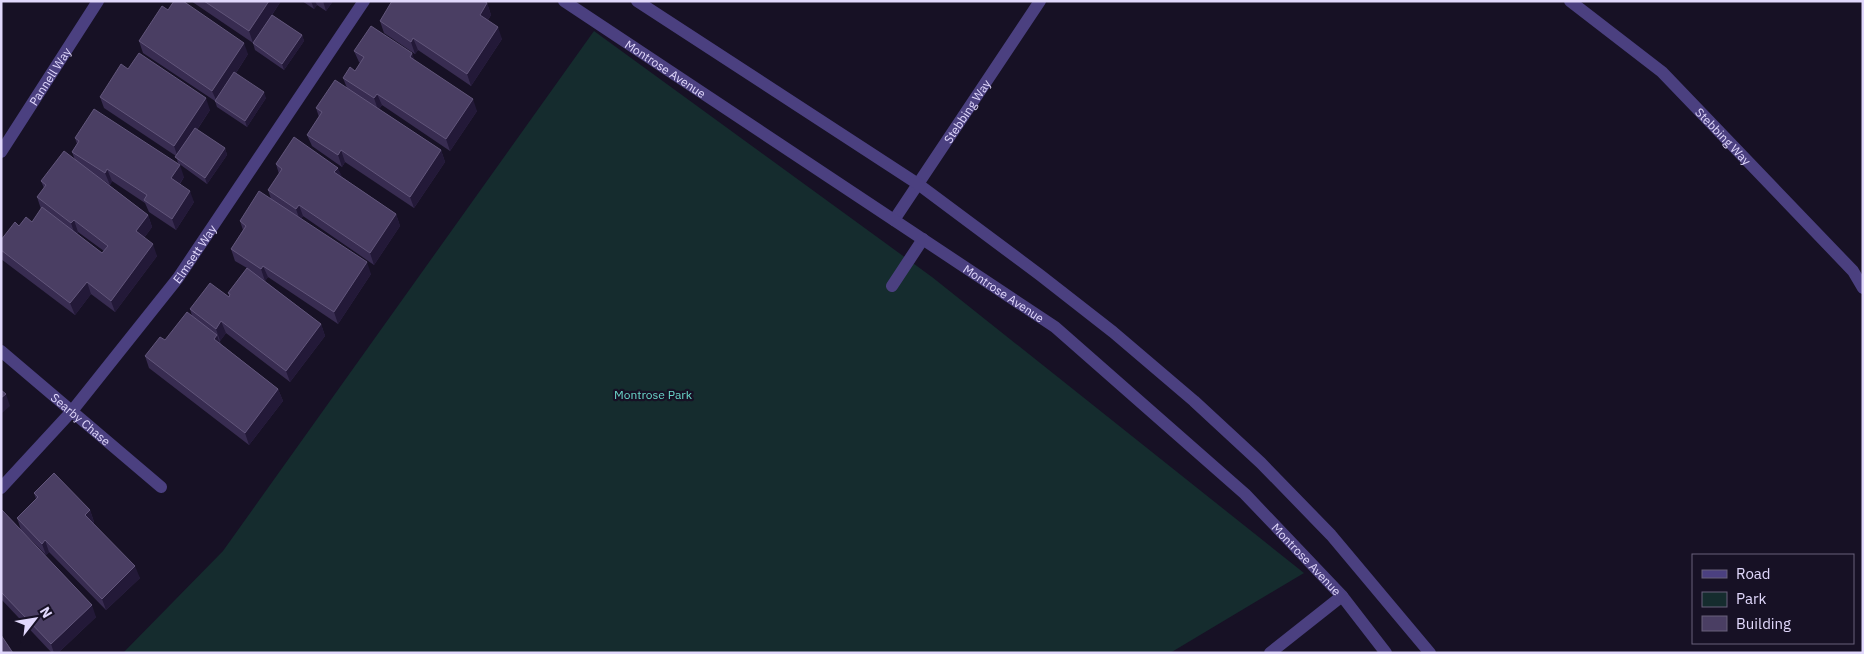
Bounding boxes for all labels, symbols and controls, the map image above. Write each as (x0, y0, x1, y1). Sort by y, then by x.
street label: Montrose Avenue (622, 36, 709, 101)
street label: Pannell Way (25, 44, 74, 108)
street label: Stebbing Way (940, 76, 993, 146)
street label: Stebbing Way (1693, 104, 1754, 168)
street label: Elmsett Way (169, 222, 219, 286)
street label: Montrose Avenue (961, 261, 1048, 326)
park label: Montrose Park (614, 387, 693, 402)
street label: Searby Chase (48, 390, 114, 449)
street label: Montrose Avenue (1269, 520, 1345, 599)
legend (1692, 554, 1854, 644)
text: Road (1736, 564, 1771, 583)
text: Park (1736, 589, 1766, 608)
north arrow (10, 594, 60, 644)
text: N (36, 603, 56, 621)
text: Building (1736, 614, 1791, 633)

